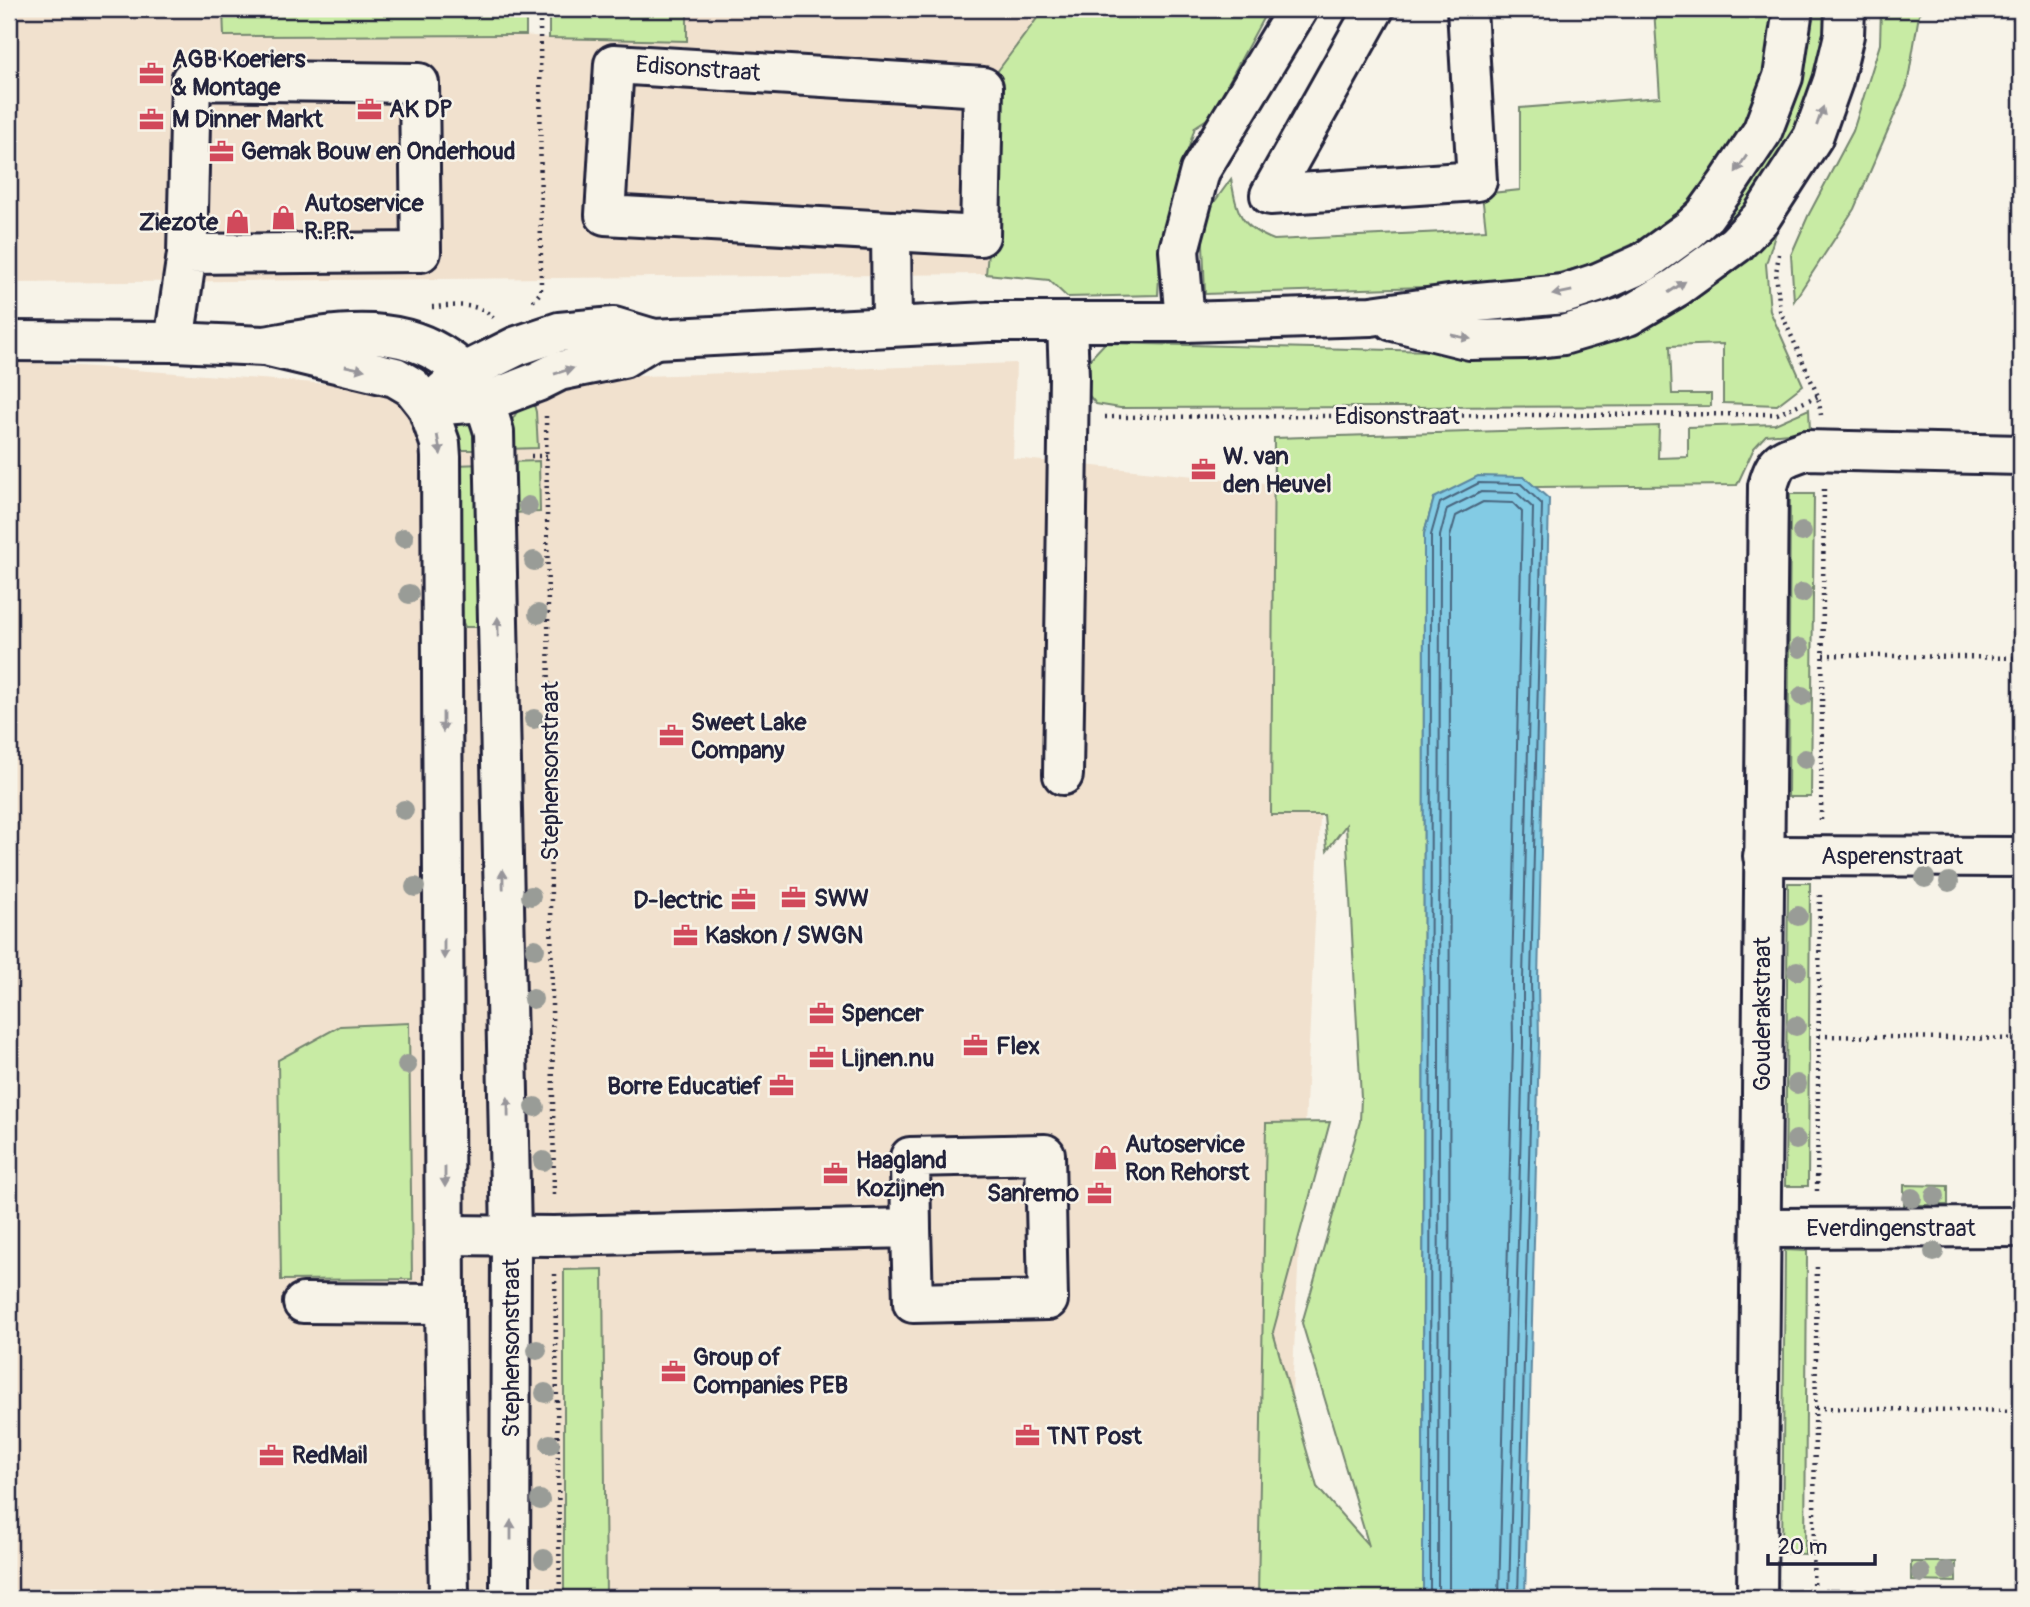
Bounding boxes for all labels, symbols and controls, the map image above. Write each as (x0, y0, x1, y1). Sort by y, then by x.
place label: AGB Koeriers & Montage (172, 45, 306, 102)
street label: Edisonstraat (635, 50, 762, 88)
office icon: AGB Koeriers & Montage (138, 59, 166, 87)
office icon: AK DP (355, 95, 383, 123)
place label: AK DP (389, 95, 453, 124)
office icon: M Dinner Markt (138, 105, 166, 133)
place label: M Dinner Markt (172, 105, 324, 134)
one-way arrow (1815, 105, 1826, 126)
office icon: Gemak Bouw en Onderhoud (207, 137, 235, 165)
place label: Gemak Bouw en Onderhoud (241, 137, 516, 166)
one-way arrow (1734, 155, 1748, 173)
place label: Autoservice R.P.R. (304, 189, 425, 246)
shop icon: Autoservice R.P.R. (270, 203, 298, 231)
place label: Ziezote (139, 208, 219, 237)
shop icon: Ziezote (224, 208, 252, 236)
one-way arrow (1667, 280, 1687, 293)
one-way arrow (1551, 288, 1573, 299)
one-way arrow (1450, 332, 1472, 343)
one-way arrow (344, 362, 366, 373)
one-way arrow (554, 366, 575, 376)
street label: Edisonstraat (1334, 402, 1460, 431)
one-way arrow (434, 434, 445, 456)
place label: W. van den Heuvel (1223, 442, 1332, 499)
office icon: W. van den Heuvel (1189, 456, 1217, 484)
one-way arrow (492, 616, 504, 638)
street label: Stephensonstraat (536, 681, 565, 861)
place label: Sweet Lake Company (691, 708, 807, 765)
one-way arrow (437, 711, 449, 733)
office icon: Sweet Lake Company (657, 722, 685, 750)
street label: Asperenstraat (1821, 842, 1963, 871)
one-way arrow (497, 868, 509, 890)
office icon: SWW (780, 884, 808, 912)
place label: SWW (814, 884, 869, 913)
place label: D-lectric (633, 886, 723, 915)
office icon: D-lectric (729, 886, 757, 914)
office icon: Kaskon / SWGN (671, 921, 699, 949)
place label: Kaskon / SWGN (705, 921, 863, 950)
street label: Gouderakstraat (1748, 936, 1777, 1091)
one-way arrow (438, 938, 450, 960)
office icon: Spencer (807, 999, 835, 1027)
place label: Spencer (841, 999, 924, 1028)
office icon: Flex (962, 1032, 990, 1060)
place label: Flex (996, 1032, 1040, 1061)
office icon: Lijnen.nu (807, 1044, 835, 1072)
place label: Lijnen.nu (841, 1044, 934, 1073)
place label: Borre Educatief (607, 1072, 762, 1101)
office icon: Borre Educatief (768, 1072, 796, 1100)
one-way arrow (502, 1095, 514, 1117)
place label: Autoservice Ron Rehorst (1125, 1130, 1251, 1187)
shop icon: Autoservice Ron Rehorst (1091, 1144, 1119, 1172)
place label: Haagland Kozijnen (856, 1146, 947, 1203)
office icon: Haagland Kozijnen (822, 1160, 850, 1188)
one-way arrow (440, 1166, 451, 1188)
place label: Sanremo (987, 1179, 1079, 1208)
office icon: Sanremo (1085, 1179, 1113, 1207)
street label: Everdingenstraat (1806, 1214, 1976, 1243)
street label: Stephensonstraat (497, 1258, 526, 1438)
place label: Group of Companies PEB (693, 1343, 848, 1400)
office icon: Group of Companies PEB (659, 1357, 687, 1385)
office icon: TNT Post (1013, 1422, 1041, 1450)
place label: TNT Post (1046, 1422, 1143, 1451)
office icon: RedMail (258, 1441, 286, 1469)
place label: RedMail (292, 1441, 368, 1470)
one-way arrow (505, 1519, 517, 1541)
scale bar (1768, 1523, 1874, 1567)
text: 20 m (1778, 1534, 1827, 1561)

